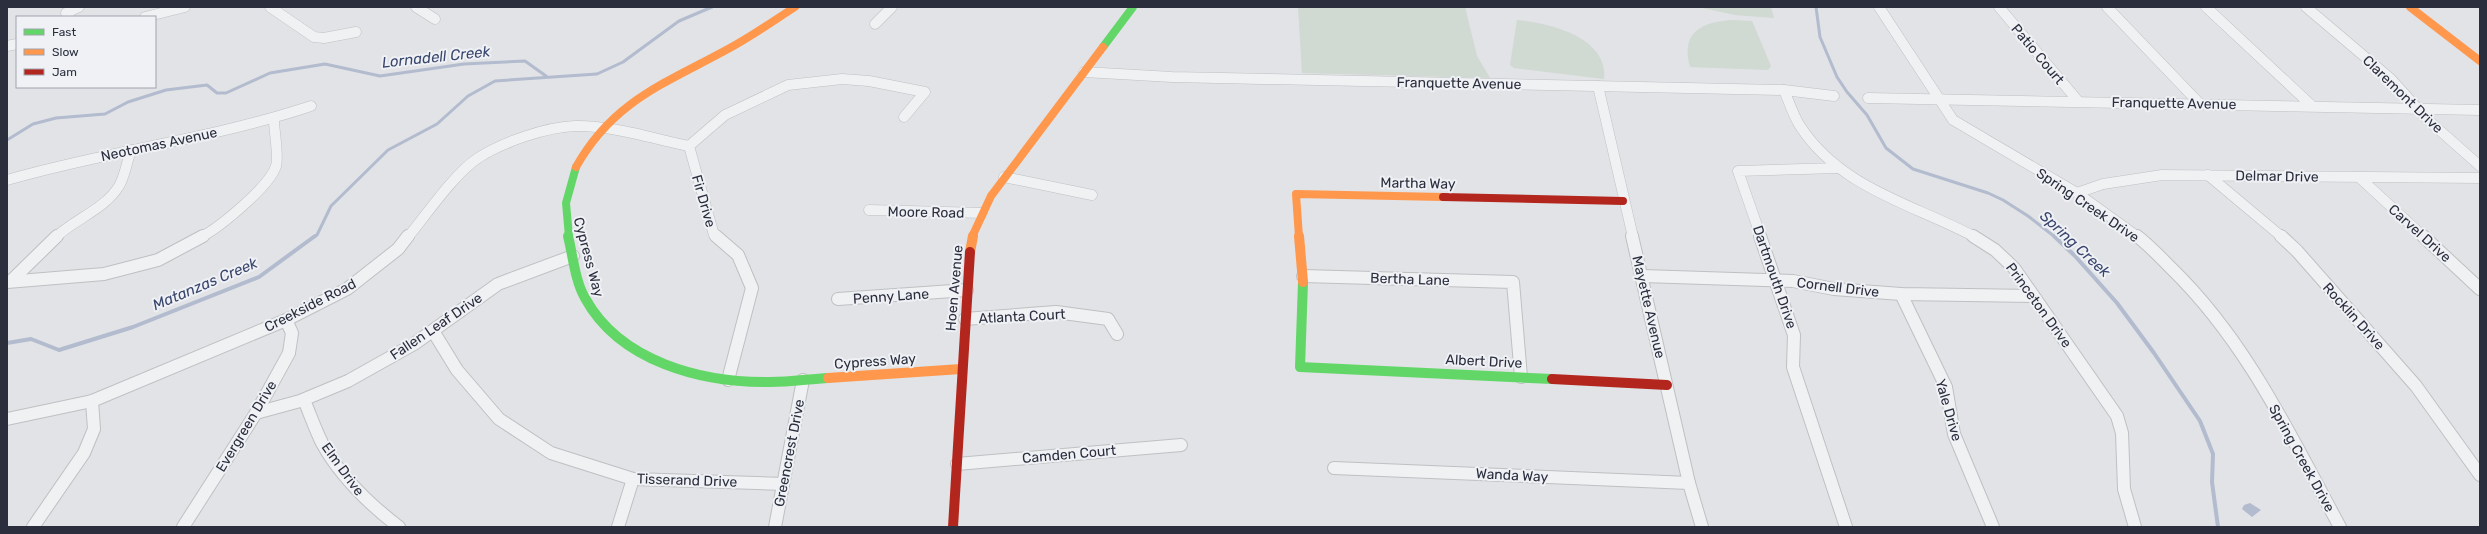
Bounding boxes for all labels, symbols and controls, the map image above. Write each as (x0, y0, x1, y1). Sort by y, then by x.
legend (16, 16, 156, 88)
street label: Patio Court (2008, 21, 2068, 88)
text: Fast (52, 25, 76, 39)
water label: Lornadell Creek (381, 42, 491, 72)
text: Slow (52, 45, 79, 59)
street label: Claremont Drive (2359, 52, 2446, 137)
text: Jam (52, 65, 77, 79)
street label: Franquette Avenue (1396, 74, 1522, 93)
street label: Franquette Avenue (2111, 94, 2237, 113)
street label: Neotomas Avenue (99, 124, 219, 165)
street label: Spring Creek Drive (2033, 164, 2143, 246)
street label: Delmar Drive (2235, 167, 2319, 186)
street label: Fir Drive (688, 173, 719, 229)
street label: Martha Way (1380, 174, 1456, 193)
street label: Carvel Drive (2385, 201, 2455, 266)
street label: Moore Road (887, 203, 965, 222)
water label: Spring Creek (2036, 207, 2114, 281)
street label: Cypress Way (570, 215, 607, 299)
street label: Dartmouth Drive (1749, 223, 1800, 331)
street label: Hoen Avenue (942, 244, 967, 332)
water label: Matanzas Creek (150, 254, 260, 314)
street label: Mayette Avenue (1628, 254, 1669, 360)
street label: Princeton Drive (2002, 260, 2075, 351)
street label: Bertha Lane (1370, 270, 1450, 289)
street label: Cornell Drive (1796, 274, 1880, 301)
street label: Creekside Road (262, 275, 359, 336)
street label: Rocklin Drive (2319, 279, 2388, 354)
street label: Penny Lane (852, 285, 930, 308)
street label: Fallen Leaf Drive (387, 289, 486, 364)
street label: Atlanta Court (978, 306, 1067, 327)
street label: Cypress Way (833, 350, 917, 373)
street label: Albert Drive (1445, 351, 1523, 372)
street label: Evergreen Drive (212, 377, 280, 475)
street label: Yale Drive (1932, 377, 1966, 443)
street label: Greencrest Drive (771, 398, 808, 508)
street label: Spring Creek Drive (2265, 401, 2338, 515)
street label: Elm Drive (318, 439, 368, 499)
street label: Camden Court (1021, 442, 1117, 467)
street label: Wanda Way (1475, 465, 1549, 486)
street label: Tisserand Drive (636, 470, 738, 491)

